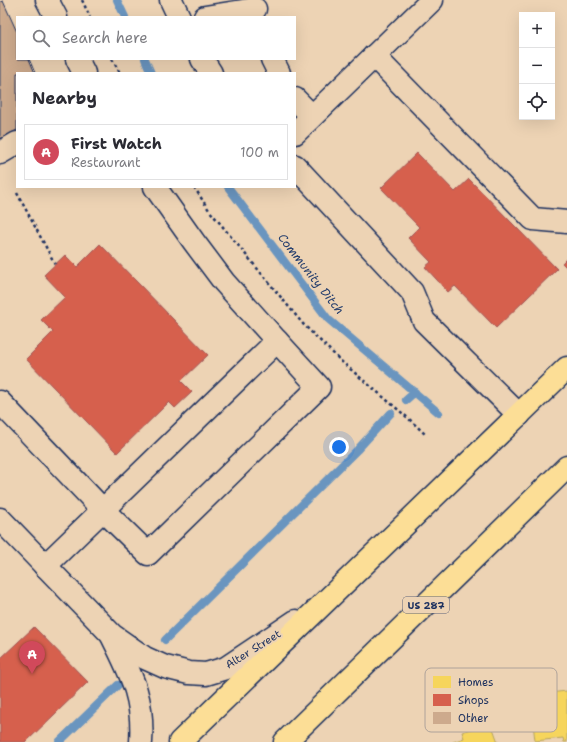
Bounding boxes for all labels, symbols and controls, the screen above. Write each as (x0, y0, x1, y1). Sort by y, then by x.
map controls (519, 12, 555, 120)
button: + (519, 12, 555, 48)
search box (16, 16, 296, 60)
icon: search (30, 27, 52, 49)
text: Search here (62, 28, 148, 48)
button: − (519, 48, 555, 84)
button: locate (519, 84, 555, 120)
text: Nearby (32, 87, 97, 109)
text: First Watch (71, 134, 162, 154)
text: A (41, 144, 51, 161)
text: 100 m (240, 144, 279, 161)
text: Restaurant (71, 154, 141, 171)
water label: Community Ditch (274, 230, 348, 318)
your location (329, 437, 349, 457)
road number: US 287 (403, 597, 449, 613)
street label: Alter Street (223, 626, 284, 672)
pin: A (19, 641, 45, 674)
legend (425, 668, 557, 732)
text: Homes (458, 675, 494, 690)
text: Shops (458, 693, 489, 708)
text: Other (458, 711, 489, 726)

